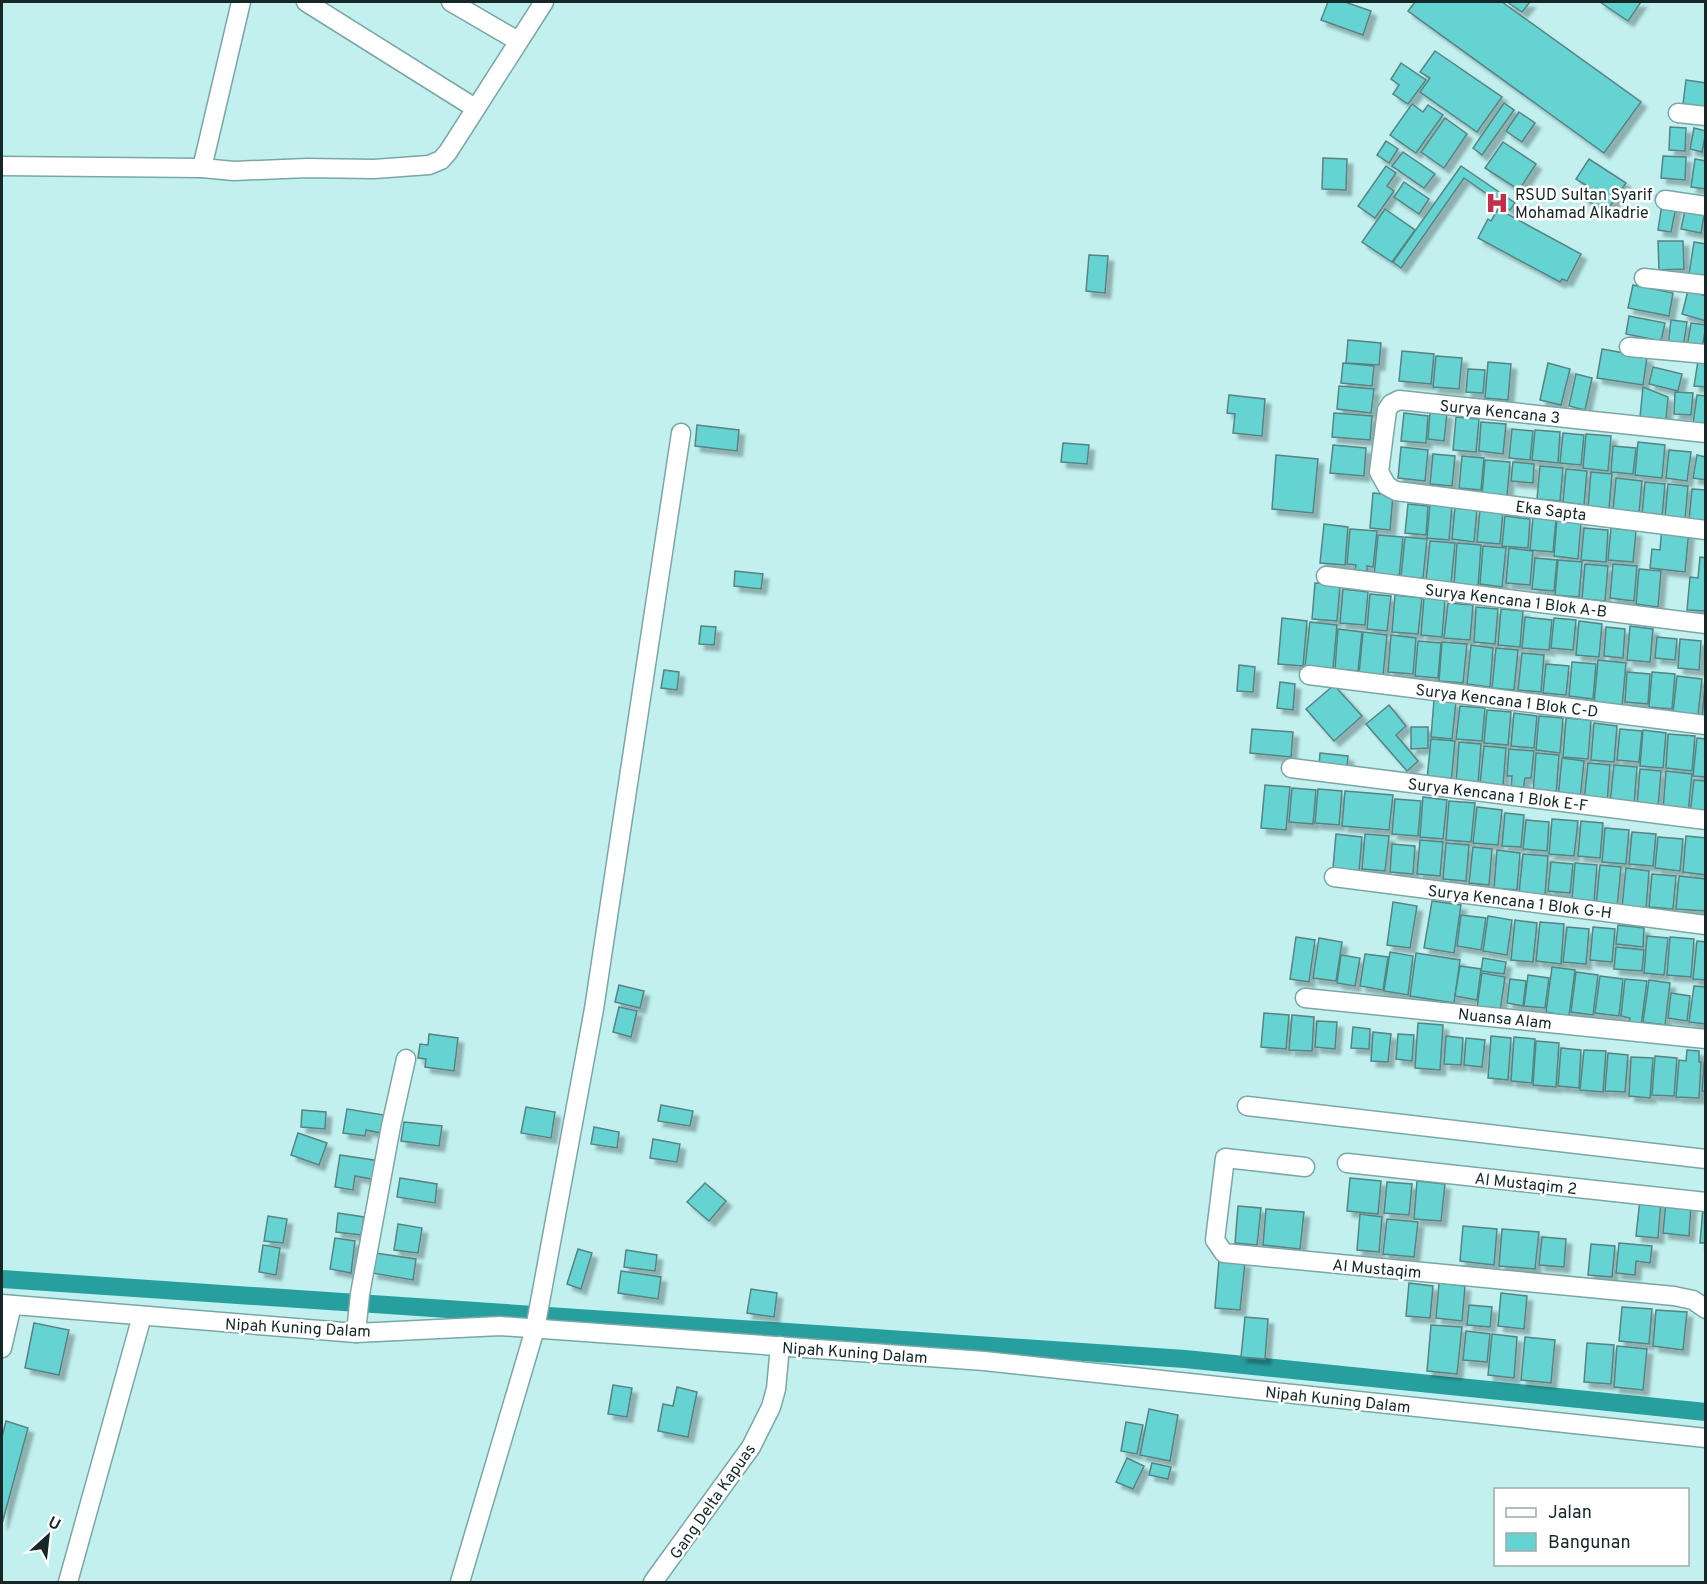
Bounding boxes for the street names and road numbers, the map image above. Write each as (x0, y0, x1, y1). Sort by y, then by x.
street label: Surya Kencana 3 (1439, 397, 1561, 429)
street label: Eka Sapta (1514, 498, 1587, 526)
street label: Surya Kencana 1 Blok A-B (1423, 581, 1608, 623)
street label: Surya Kencana 1 Blok C-D (1414, 681, 1599, 723)
street label: Surya Kencana 1 Blok E-F (1407, 775, 1589, 817)
street label: Surya Kencana 1 Blok G-H (1427, 882, 1613, 924)
street label: Nuansa Alam (1457, 1005, 1553, 1035)
street label: Al Mustaqim 2 (1474, 1170, 1578, 1200)
street label: Al Mustaqim (1332, 1256, 1422, 1284)
street label: Nipah Kuning Dalam (225, 1315, 371, 1343)
street label: Nipah Kuning Dalam (781, 1339, 928, 1369)
street label: Nipah Kuning Dalam (1264, 1383, 1411, 1419)
street label: Gang Delta Kapuas (666, 1441, 761, 1564)

